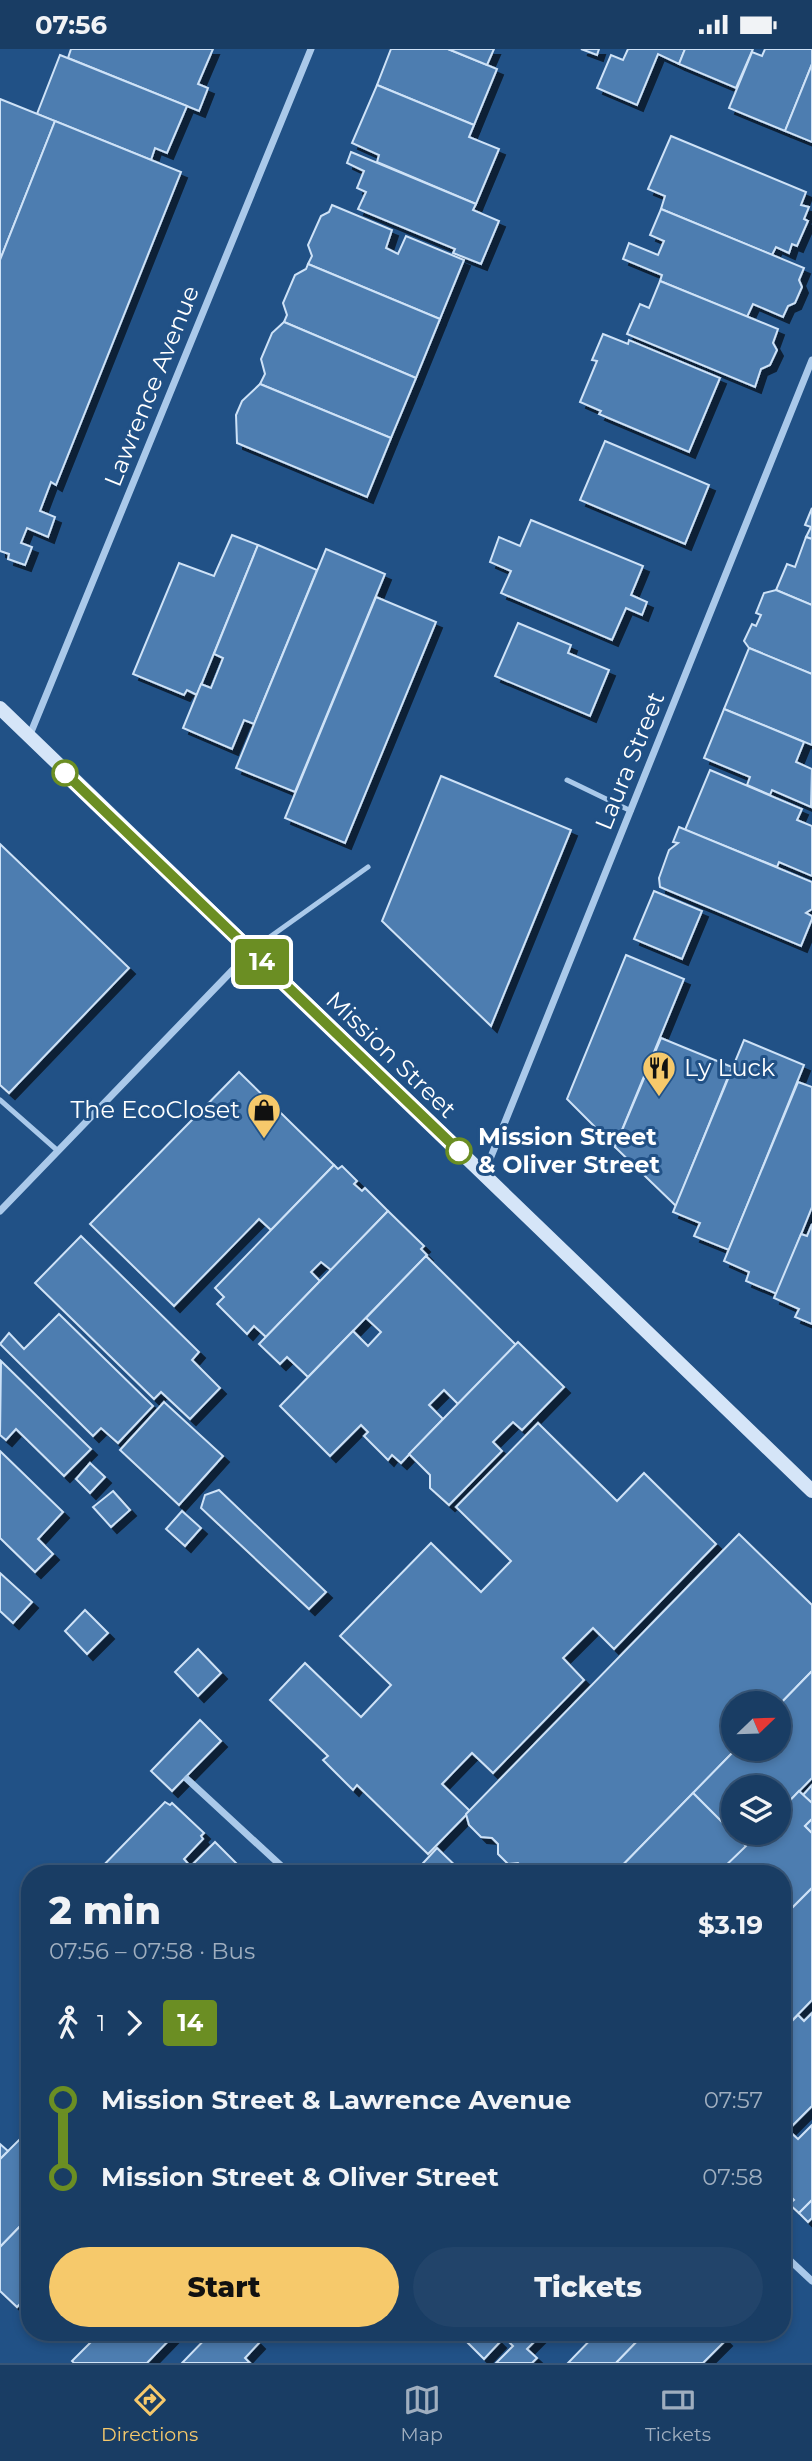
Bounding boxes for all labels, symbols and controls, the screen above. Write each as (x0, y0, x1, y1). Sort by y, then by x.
text: 07:56 (35, 9, 107, 41)
street label: Lawrence Avenue (98, 281, 205, 490)
street label: Laura Street (589, 687, 670, 834)
unlabelled marker (52, 760, 78, 786)
line badge: 14 (230, 939, 294, 985)
text: 14 (249, 947, 275, 976)
street label: Mission Street (320, 985, 463, 1124)
restaurant icon: Ly Luck (640, 1049, 678, 1098)
place label: Ly Luck (684, 1053, 776, 1082)
shop icon: The EcoCloset (245, 1091, 283, 1140)
place label: The EcoCloset (71, 1095, 240, 1124)
place label: Mission Street & Oliver Street (478, 1122, 660, 1179)
marker: Mission Street & Oliver Street (446, 1138, 472, 1164)
north arrow (721, 1691, 791, 1761)
map controls (721, 1691, 791, 1845)
button: layers (721, 1775, 791, 1845)
text: 2 min (49, 1887, 161, 1934)
text: $3.19 (698, 1909, 763, 1941)
text: 07:56 – 07:58 · Bus (49, 1937, 255, 1965)
icon: walk (49, 2004, 87, 2042)
icon: forward (115, 2004, 153, 2042)
text: 14 (177, 2008, 203, 2037)
text: 1 (97, 2009, 105, 2037)
text: Mission Street & Lawrence Avenue (101, 2084, 571, 2116)
text: 07:57 (704, 2086, 763, 2114)
text: Mission Street & Oliver Street (101, 2161, 499, 2193)
text: 07:58 (702, 2163, 763, 2191)
button: Start (49, 2247, 399, 2327)
button: Tickets (413, 2247, 763, 2327)
tab: Directions (101, 2381, 198, 2446)
tab: Map (401, 2381, 443, 2446)
tab: Tickets (645, 2381, 711, 2446)

